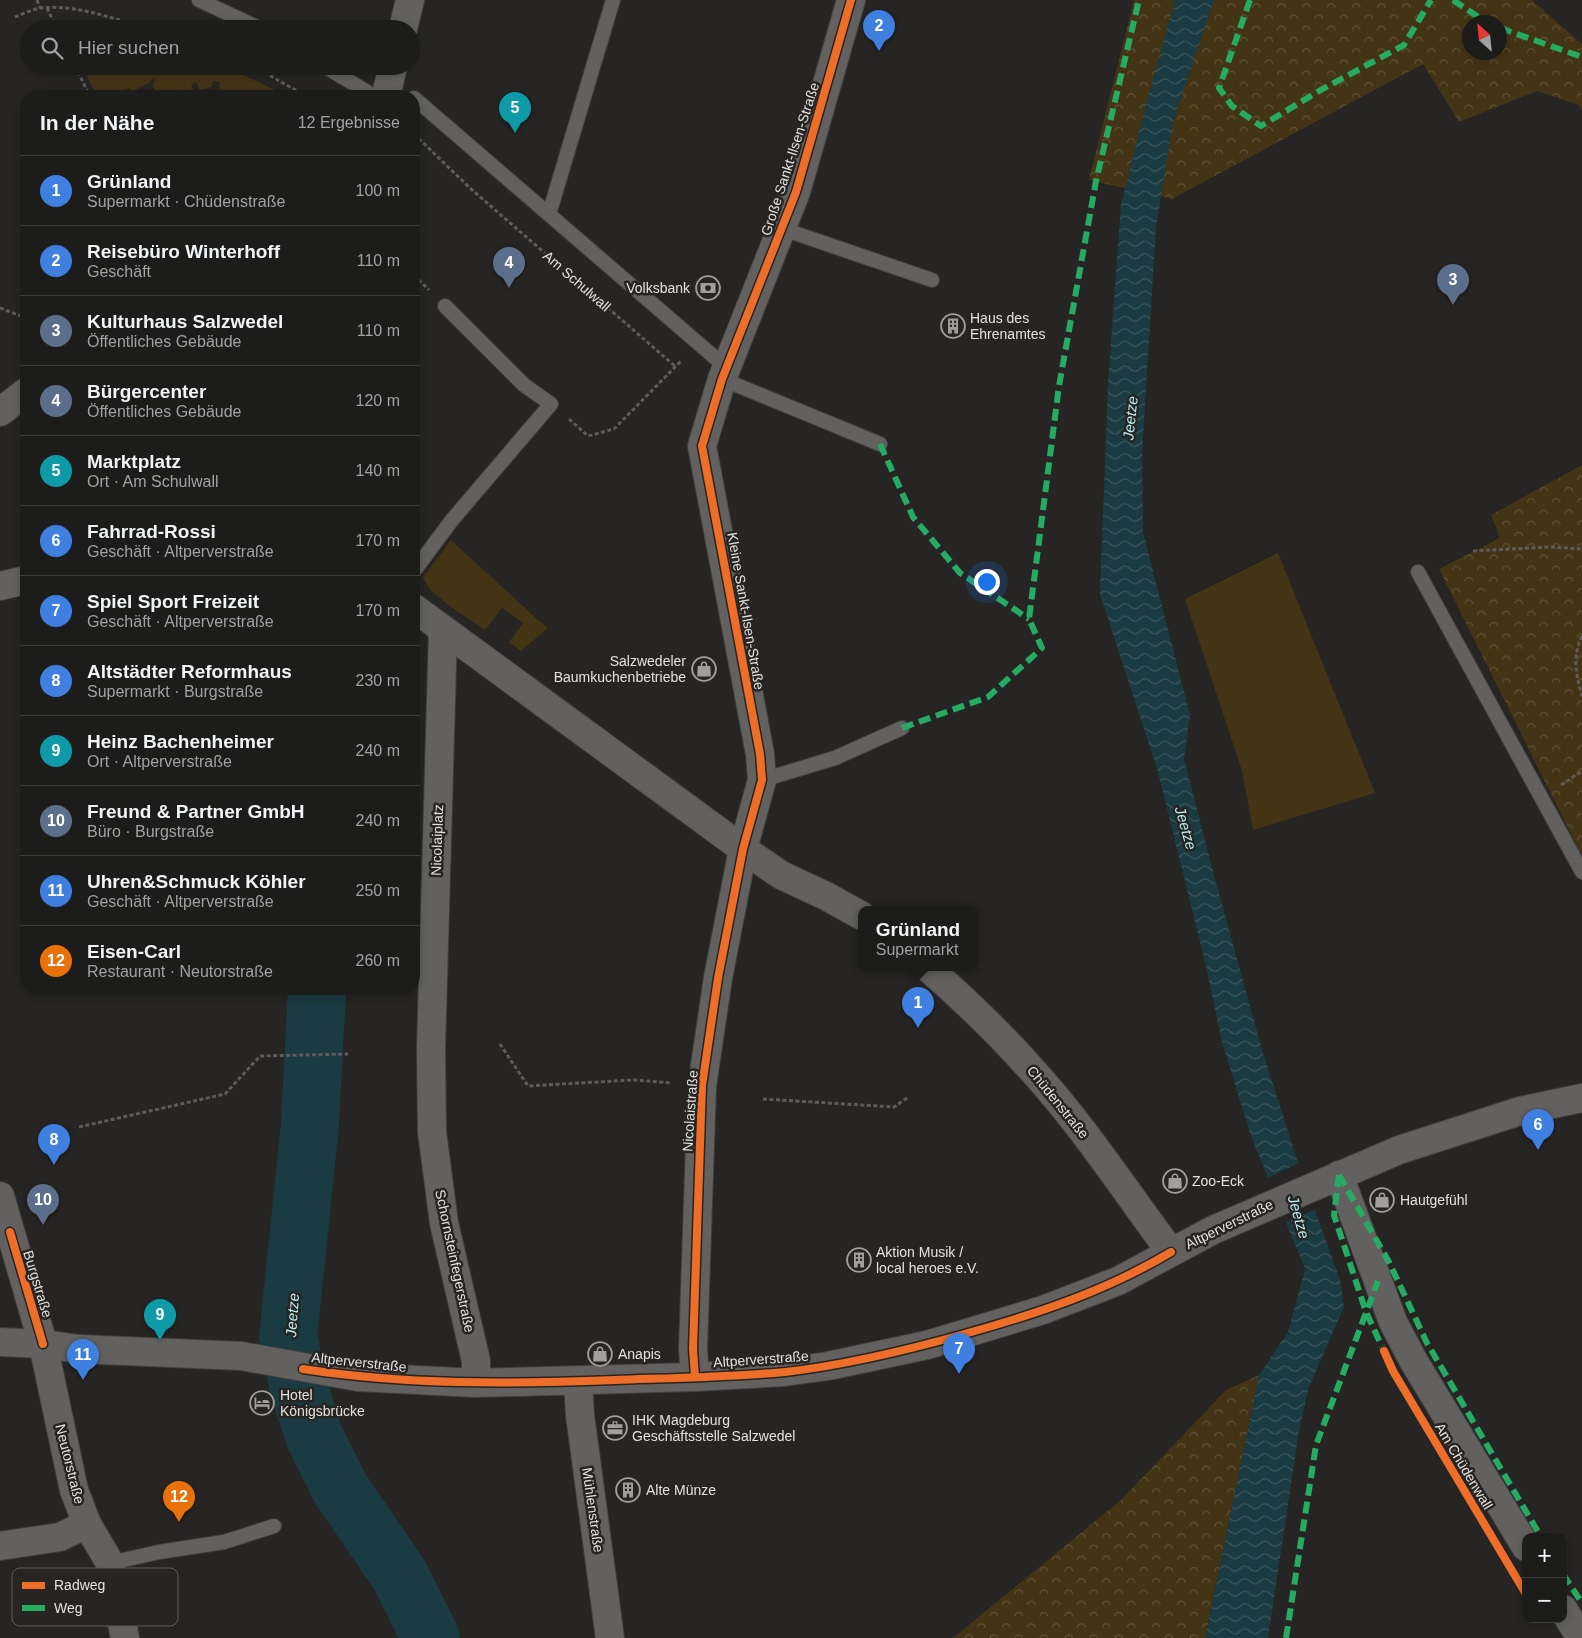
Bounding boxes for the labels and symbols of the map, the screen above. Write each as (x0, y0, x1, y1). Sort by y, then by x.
pin: 2 (863, 10, 895, 51)
north arrow (1462, 15, 1507, 60)
street label: Große Sankt-Ilsen-Straße (758, 80, 822, 238)
pin: 5 (499, 92, 531, 133)
pin: 4 (493, 247, 525, 288)
street label: Am Schulwall (540, 247, 614, 315)
pin: 3 (1437, 264, 1469, 305)
bank icon: Volksbank (695, 275, 721, 301)
place label: Volksbank (626, 280, 691, 296)
place label: Haus des Ehrenamtes (970, 310, 1045, 342)
building icon: Haus des Ehrenamtes (940, 313, 966, 339)
water label: Jeetze (1119, 395, 1141, 442)
street label: Kleine Sankt-Ilsen-Straße (724, 531, 768, 691)
your location (974, 569, 1000, 595)
place label: Salzwedeler Baumkuchenbetriebe (554, 653, 686, 685)
shop icon: Salzwedeler Baumkuchenbetriebe (691, 656, 717, 682)
water label: Jeetze (1171, 803, 1200, 852)
street label: Nicolaiplatz (428, 804, 446, 876)
pin: 1 (902, 987, 934, 1028)
street label: Chüdenstraße (1024, 1062, 1092, 1142)
street label: Nicolaistraße (679, 1069, 701, 1152)
pin: 6 (1522, 1109, 1554, 1150)
pin: 8 (38, 1124, 70, 1165)
shop icon: Zoo-Eck (1162, 1168, 1188, 1194)
place label: Zoo-Eck (1192, 1173, 1245, 1189)
pin: 10 (27, 1184, 59, 1225)
shop icon: Hautgefühl (1369, 1187, 1395, 1213)
street label: Schornsteinfegerstraße (432, 1188, 478, 1334)
water label: Jeetze (1284, 1192, 1313, 1241)
place label: Hautgefühl (1400, 1192, 1468, 1208)
street label: Altperverstraße (1182, 1196, 1276, 1252)
place label: Aktion Musik / local heroes e.V. (876, 1244, 979, 1276)
building icon: Aktion Musik / local heroes e.V. (846, 1247, 872, 1273)
street label: Burgstraße (20, 1249, 56, 1320)
water label: Jeetze (282, 1292, 302, 1339)
pin: 9 (144, 1299, 176, 1340)
pin: 7 (943, 1333, 975, 1374)
pin: 11 (67, 1339, 99, 1380)
shop icon: Anapis (587, 1341, 613, 1367)
place label: Anapis (618, 1346, 661, 1362)
street label: Altperverstraße (713, 1348, 809, 1370)
street label: Altperverstraße (311, 1349, 408, 1375)
place label: Hotel Königsbrücke (280, 1387, 365, 1419)
hotel icon: Hotel Königsbrücke (249, 1390, 275, 1416)
place label: IHK Magdeburg Geschäftsstelle Salzwedel (632, 1412, 795, 1444)
office icon: IHK Magdeburg Geschäftsstelle Salzwedel (602, 1415, 628, 1441)
street label: Am Chüdenwall (1432, 1420, 1496, 1512)
street label: Neutorstraße (52, 1422, 88, 1506)
street label: Mühlenstraße (579, 1467, 607, 1554)
building icon: Alte Münze (615, 1477, 641, 1503)
pin: 12 (163, 1481, 195, 1522)
place label: Alte Münze (646, 1482, 716, 1498)
legend (12, 1568, 178, 1626)
text: Radweg (54, 1577, 105, 1593)
text: Weg (54, 1600, 83, 1616)

